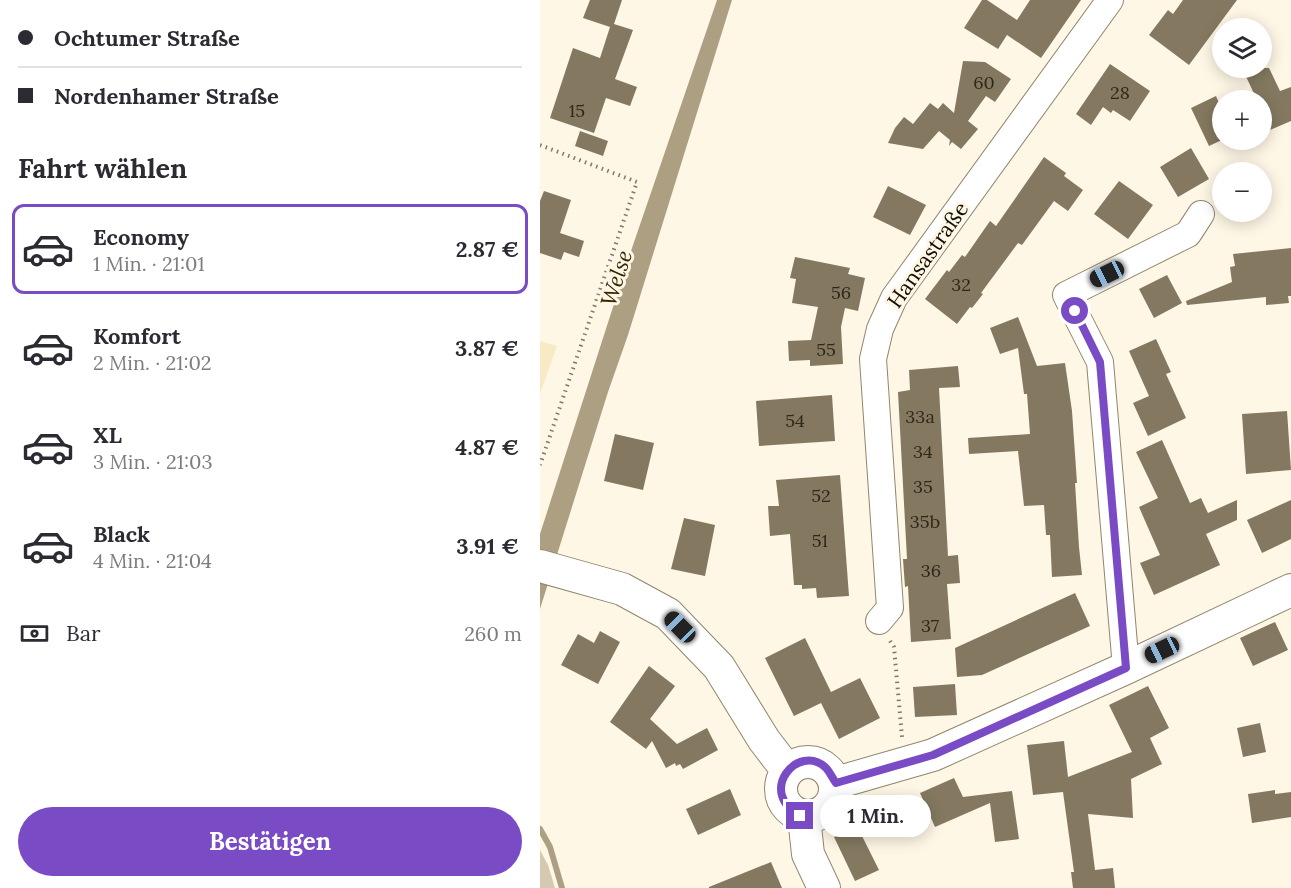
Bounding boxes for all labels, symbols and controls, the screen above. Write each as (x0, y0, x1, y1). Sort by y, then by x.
map controls (1212, 18, 1272, 222)
button: layers (1212, 18, 1272, 78)
text: Ochtumer Straße (54, 24, 240, 52)
house number: 60 (973, 71, 995, 94)
house number: 28 (1110, 81, 1130, 104)
text: Nordenhamer Straße (54, 82, 279, 110)
button: + (1212, 90, 1272, 150)
house number: 15 (569, 99, 585, 122)
text: Fahrt wählen (18, 151, 187, 185)
button: − (1212, 162, 1272, 222)
street label: Hansastraße (881, 196, 974, 313)
icon: car (21, 222, 75, 276)
text: Economy (93, 223, 189, 251)
text: 2.87 € (456, 235, 519, 263)
water label: Welse (594, 247, 638, 309)
text: 1 Min. · 21:01 (93, 251, 205, 276)
car (1087, 258, 1127, 290)
house number: 32 (951, 273, 971, 296)
house number: 56 (831, 281, 851, 304)
route start (1061, 297, 1088, 324)
icon: car (21, 321, 75, 375)
text: Komfort (93, 322, 181, 350)
text: 3.87 € (455, 334, 519, 362)
house number: 55 (816, 338, 836, 361)
text: 2 Min. · 21:02 (93, 350, 212, 375)
house number: 33a (905, 405, 935, 428)
house number: 54 (785, 409, 805, 432)
icon: car (21, 420, 75, 474)
text: XL (93, 421, 122, 449)
text: 4.87 € (455, 433, 519, 461)
house number: 34 (913, 440, 933, 463)
text: 3 Min. · 21:03 (93, 449, 213, 474)
house number: 35 (913, 475, 933, 498)
house number: 52 (811, 484, 831, 507)
house number: 35b (910, 510, 940, 533)
icon: car (21, 519, 75, 573)
text: Black (93, 520, 150, 548)
house number: 51 (812, 529, 828, 552)
text: 3.91 € (456, 532, 519, 560)
text: 4 Min. · 21:04 (93, 548, 212, 573)
house number: 36 (921, 559, 941, 582)
car (661, 608, 699, 646)
house number: 37 (921, 614, 939, 637)
icon: cash (18, 617, 51, 650)
text: Bar (66, 619, 101, 647)
text: 260 m (464, 621, 522, 646)
car (1142, 634, 1182, 666)
callout: 1 Min. (821, 795, 932, 837)
route end (786, 802, 813, 829)
text: 1 Min. (847, 803, 904, 828)
button: Bestätigen (18, 807, 522, 876)

